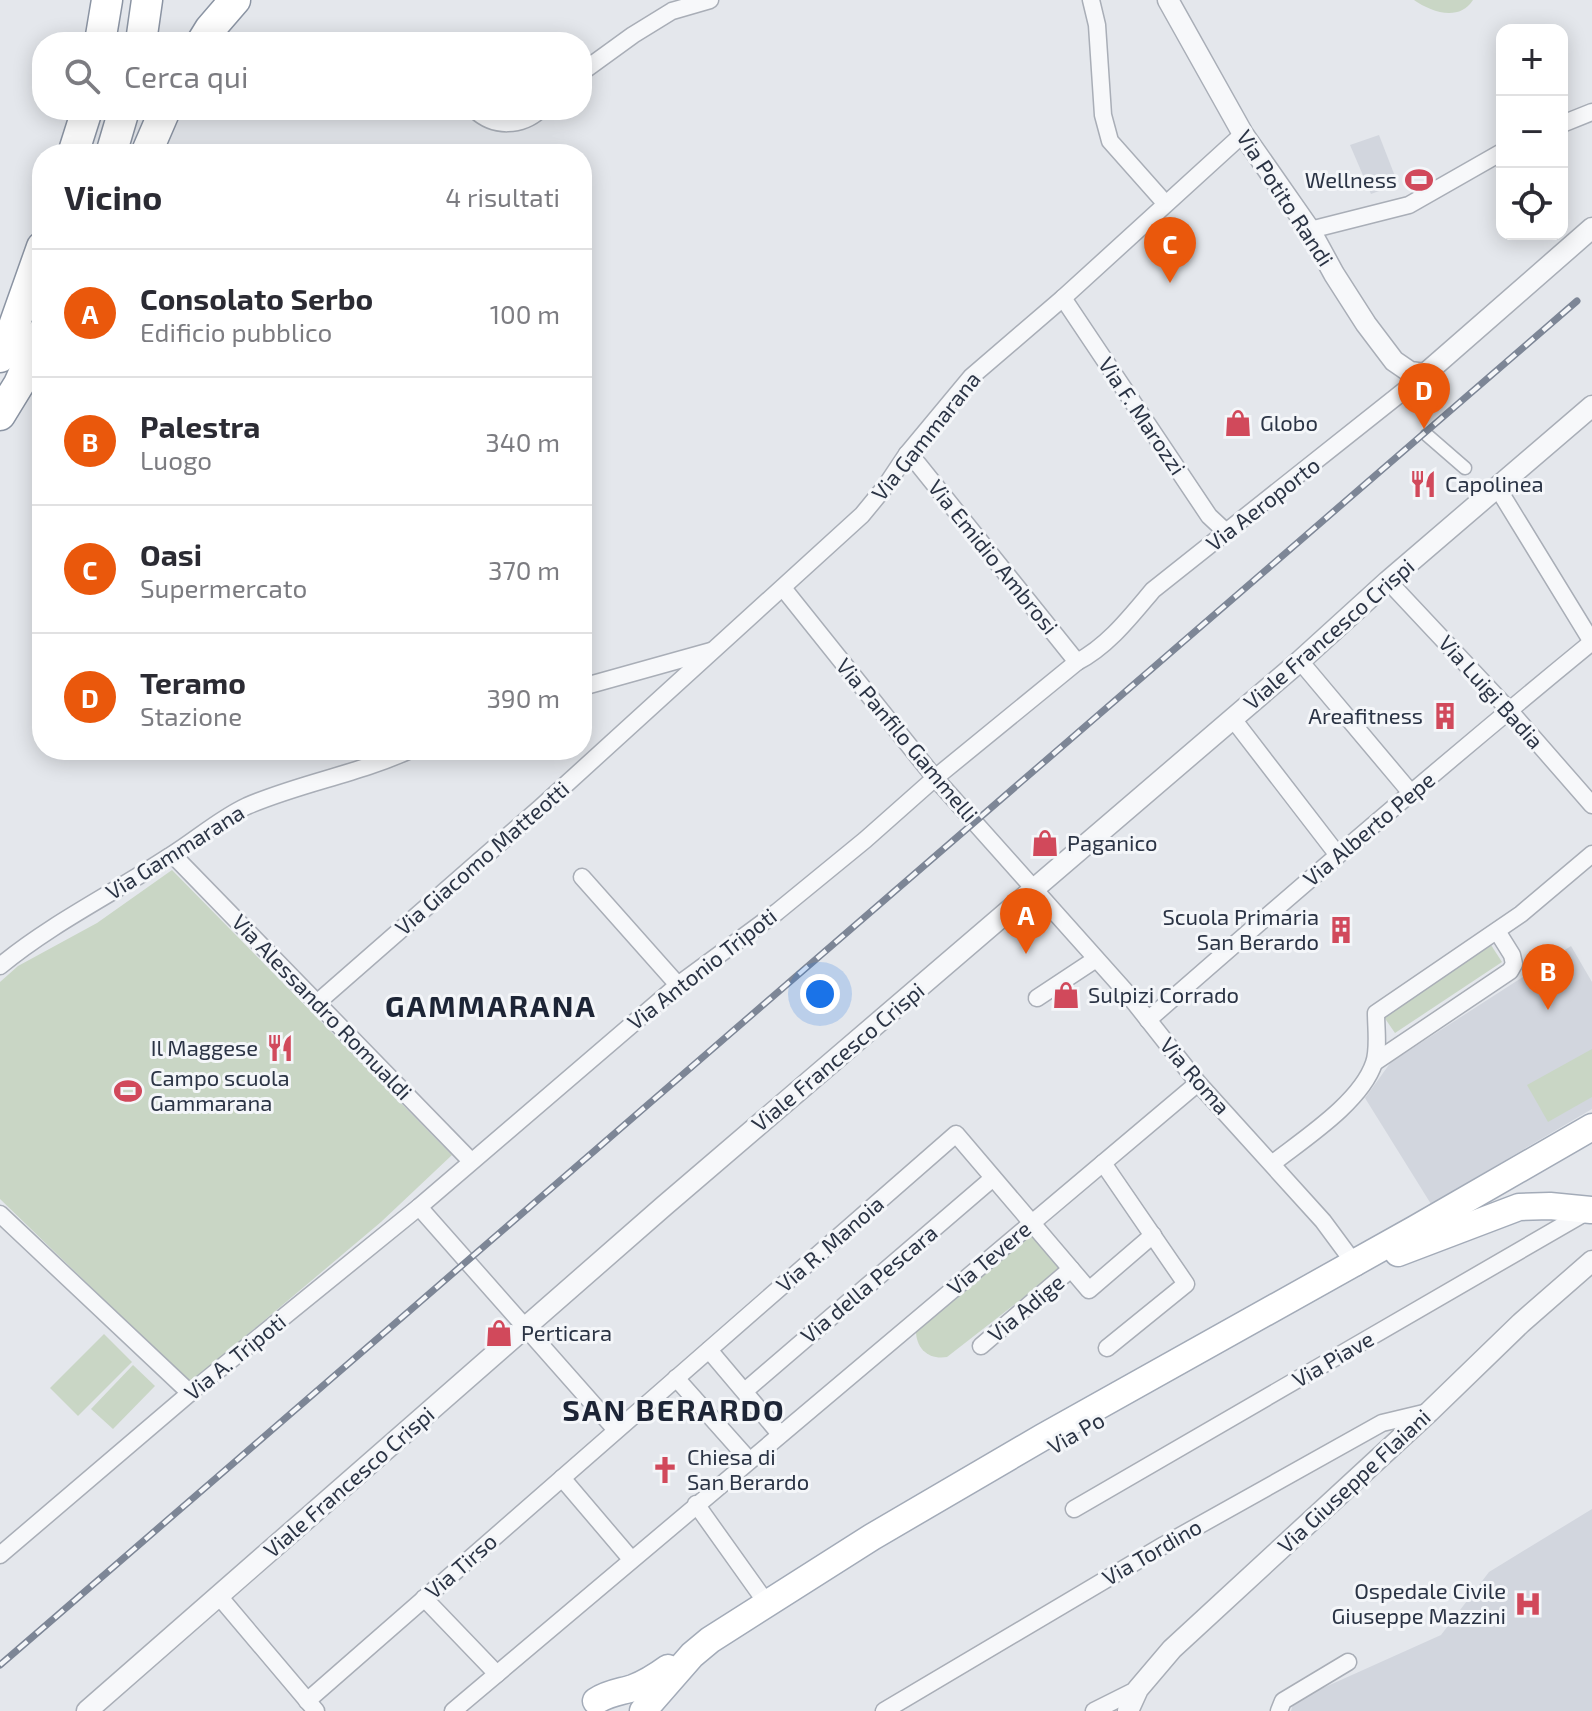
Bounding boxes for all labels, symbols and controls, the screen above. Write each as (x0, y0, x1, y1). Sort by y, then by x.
map controls (1496, 24, 1568, 240)
button: + (1496, 24, 1568, 96)
search box (32, 32, 592, 120)
icon: search (60, 54, 104, 98)
text: Cerca qui (124, 58, 248, 94)
button: − (1496, 96, 1568, 168)
street label: Via Potito Randi (1232, 124, 1340, 271)
sports icon: Wellness (1404, 165, 1434, 195)
place label: Wellness (1305, 166, 1397, 192)
button: locate (1496, 168, 1568, 240)
text: Vicino (64, 176, 162, 217)
text: 4 risultati (445, 181, 560, 212)
pin: C (1144, 217, 1196, 283)
text: Consolato Serbo (140, 280, 373, 316)
text: A (82, 298, 98, 329)
text: 100 m (490, 298, 560, 329)
text: Edificio pubblico (140, 316, 332, 347)
street label: Via F. Marozzi (1094, 352, 1192, 479)
pin: D (1398, 363, 1450, 429)
street label: Via Gammarana (865, 366, 985, 505)
text: Palestra (140, 408, 260, 444)
shop icon: Globo (1223, 408, 1253, 438)
place label: Globo (1260, 409, 1318, 435)
text: B (82, 426, 98, 457)
text: 340 m (485, 426, 560, 457)
text: Luogo (140, 444, 212, 475)
street label: Via Aeroporto (1200, 451, 1324, 556)
restaurant icon: Capolinea (1408, 469, 1438, 499)
place label: Capolinea (1445, 470, 1544, 496)
street label: Via Emidio Ambrosi (924, 474, 1064, 639)
text: Oasi (140, 536, 202, 572)
street label: Viale Francesco Crispi (1238, 552, 1419, 714)
text: C (82, 554, 98, 585)
text: 370 m (488, 554, 560, 585)
text: Supermercato (140, 572, 307, 603)
street label: Via Luigi Badia (1434, 629, 1549, 753)
street label: Via Panfilo Gammelli (832, 652, 984, 826)
text: Teramo (140, 664, 246, 700)
text: D (81, 682, 99, 713)
text: 390 m (486, 682, 560, 713)
text: Stazione (140, 700, 242, 731)
building icon: Areafitness (1430, 701, 1460, 731)
place label: Areafitness (1308, 702, 1423, 728)
street label: Via Alberto Pepe (1297, 766, 1439, 891)
street label: Via Giacomo Matteotti (389, 775, 573, 940)
street label: Via Gammarana (101, 798, 248, 904)
shop icon: Paganico (1030, 828, 1060, 858)
place label: Paganico (1067, 829, 1158, 855)
pin: A (1000, 888, 1052, 954)
street label: Via Antonio Tripoti (622, 902, 781, 1034)
place label: Scuola Primaria San Berardo (1162, 903, 1319, 954)
street label: Via Alessandro Romualdi (227, 908, 418, 1104)
building icon: Scuola Primaria San Berardo (1326, 915, 1356, 945)
pin: B (1522, 944, 1574, 1010)
your location (800, 974, 840, 1014)
street label: Viale Francesco Crispi (746, 976, 929, 1136)
shop icon: Sulpizi Corrado (1051, 980, 1081, 1010)
place label: Sulpizi Corrado (1088, 981, 1239, 1007)
district label: GAMMARANA (385, 987, 597, 1023)
street label: Via Roma (1155, 1032, 1236, 1119)
restaurant icon: Il Maggese (265, 1033, 295, 1063)
place label: Il Maggese (151, 1034, 258, 1060)
place label: Campo scuola Gammarana (150, 1064, 290, 1115)
sports icon: Campo scuola Gammarana (113, 1076, 143, 1106)
street label: Via R. Manoia (770, 1190, 888, 1297)
street label: Via Tevere (941, 1215, 1035, 1300)
street label: Via della Pescara (795, 1219, 942, 1348)
street label: Via Adige (982, 1268, 1069, 1346)
street label: Via A. Tripoti (179, 1308, 290, 1405)
shop icon: Perticara (484, 1318, 514, 1348)
place label: Perticara (521, 1319, 612, 1345)
street label: Via Piave (1287, 1324, 1378, 1392)
district label: SAN BERARDO (562, 1391, 786, 1427)
street label: Viale Francesco Crispi (258, 1400, 439, 1562)
street label: Via Giuseppe Flaiani (1272, 1403, 1435, 1558)
street label: Via Po (1043, 1406, 1108, 1459)
place label: Chiesa di San Berardo (687, 1443, 809, 1494)
church icon: Chiesa di San Berardo (650, 1455, 680, 1485)
street label: Via Tordino (1097, 1512, 1206, 1590)
street label: Via Tirso (419, 1527, 501, 1603)
place label: Ospedale Civile Giuseppe Mazzini (1331, 1577, 1506, 1628)
hospital icon: Ospedale Civile Giuseppe Mazzini (1513, 1589, 1543, 1619)

